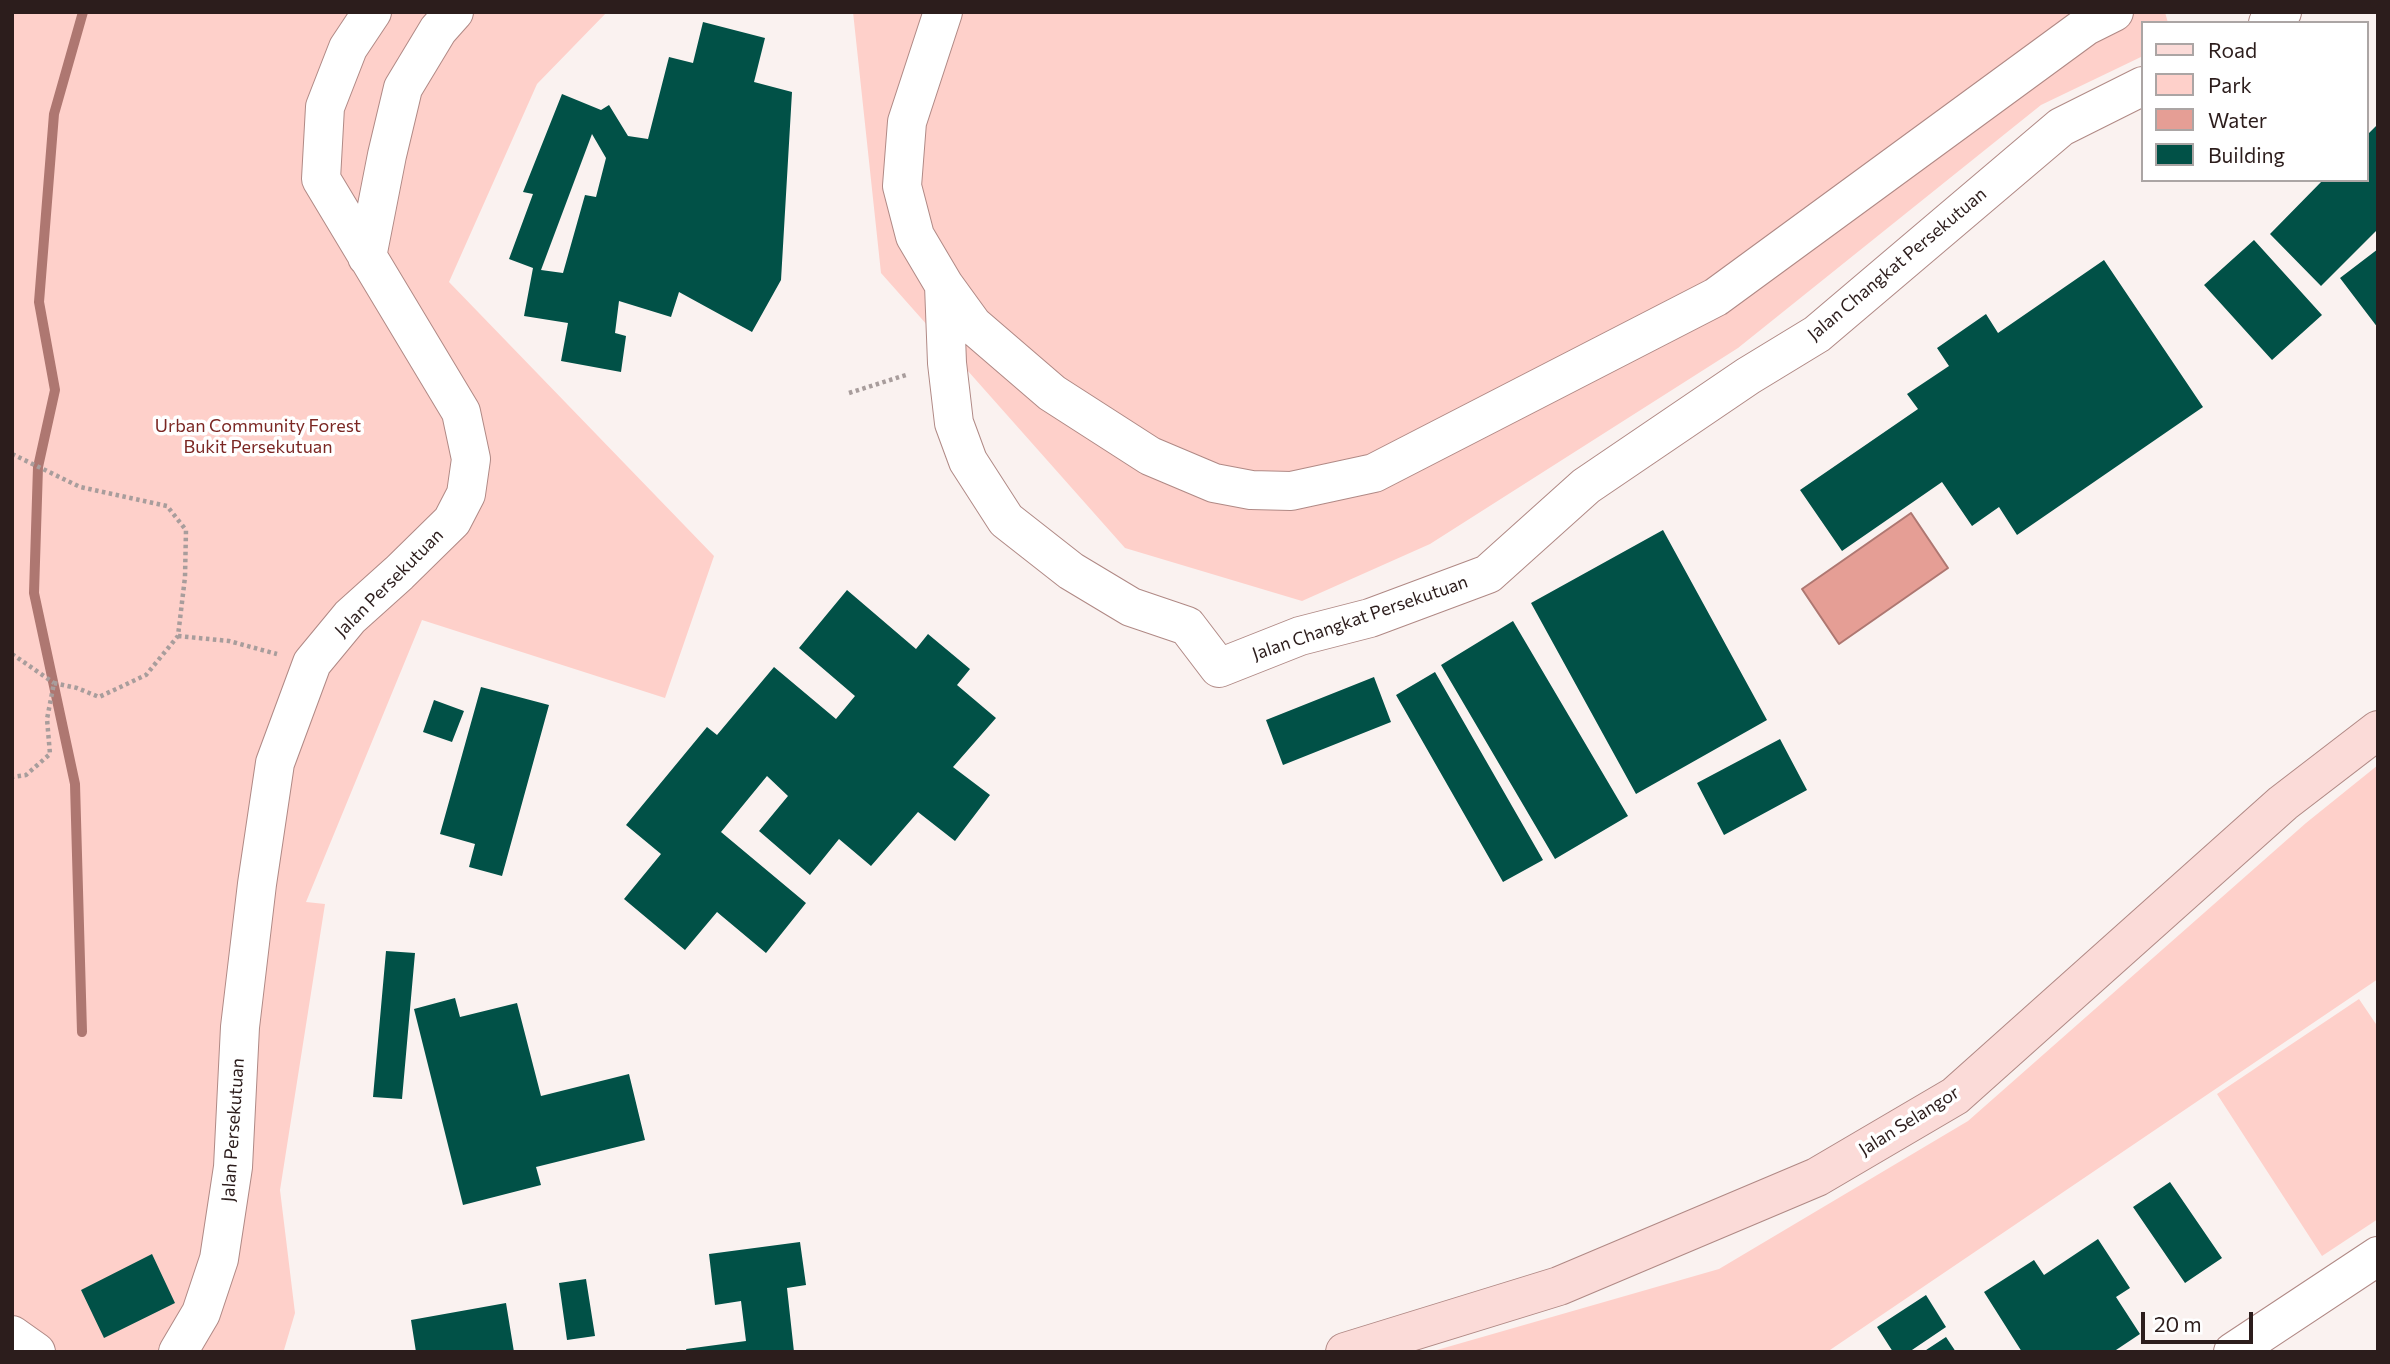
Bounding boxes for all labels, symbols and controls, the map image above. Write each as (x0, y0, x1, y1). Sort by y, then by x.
legend (2142, 21, 2369, 182)
text: Road (2208, 37, 2257, 62)
text: Park (2208, 72, 2252, 97)
text: Water (2208, 107, 2267, 132)
text: Building (2208, 142, 2285, 167)
street label: Jalan Changkat Persekutuan (1803, 183, 1991, 345)
park label: Urban Community Forest Bukit Persekutuan (155, 415, 361, 458)
street label: Jalan Persekutuan (330, 524, 448, 642)
street label: Jalan Changkat Persekutuan (1249, 571, 1471, 665)
street label: Jalan Persekutuan (217, 1057, 249, 1203)
street label: Jalan Selangor (1855, 1082, 1963, 1160)
scale bar (2145, 1298, 2257, 1342)
text: 20 m (2154, 1311, 2202, 1336)

